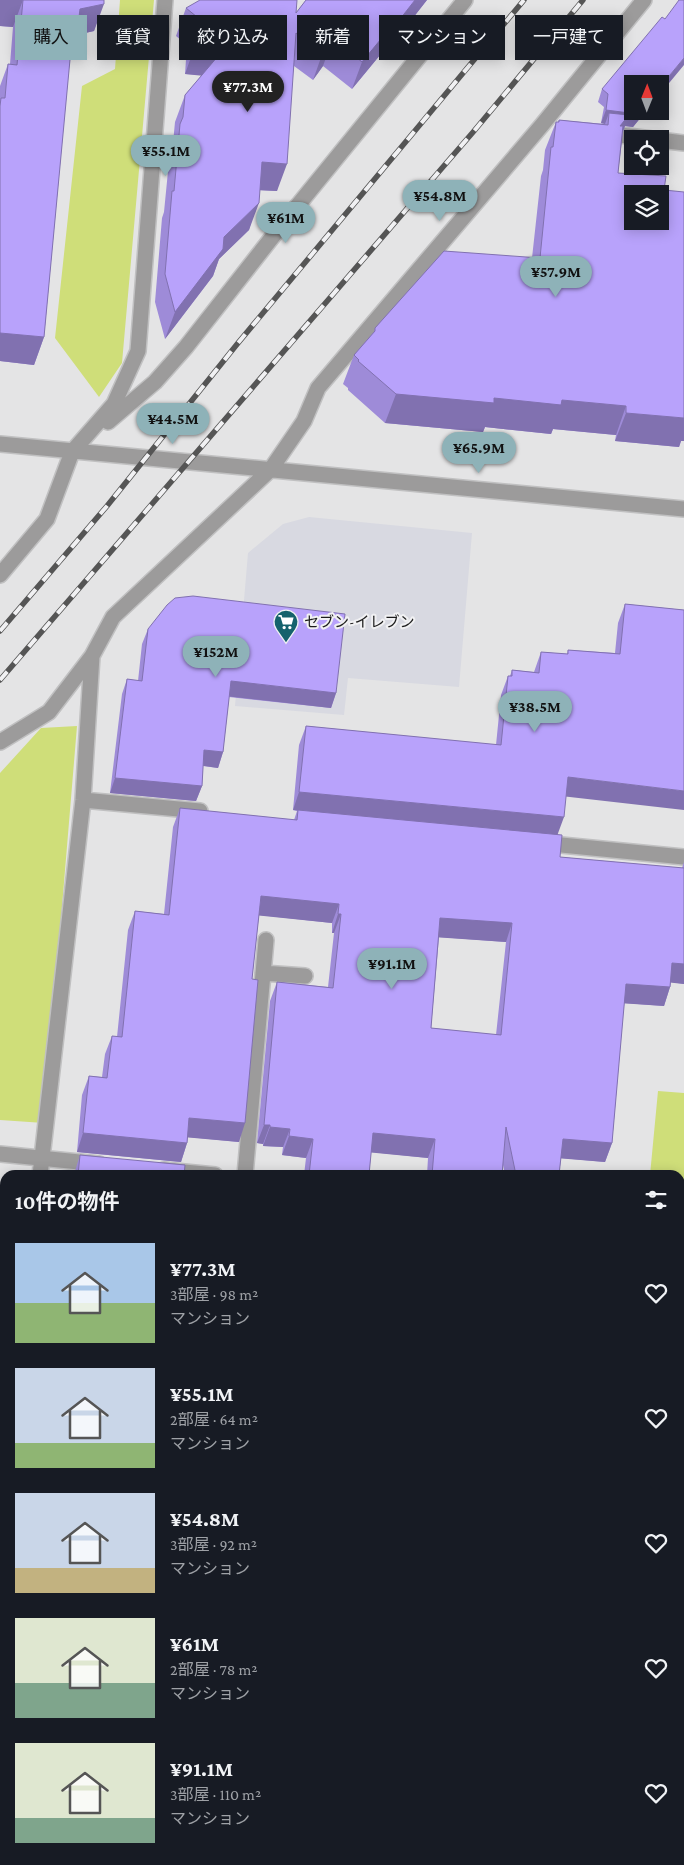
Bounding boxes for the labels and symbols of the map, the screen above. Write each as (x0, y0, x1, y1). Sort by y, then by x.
pin: ¥77.3M (207, 70, 289, 113)
north arrow (624, 75, 669, 120)
pin: ¥55.1M (125, 134, 207, 177)
pin: ¥54.8M (399, 180, 481, 222)
pin: ¥61M (256, 202, 316, 244)
pin: ¥57.9M (515, 256, 597, 298)
pin: ¥44.5M (132, 402, 214, 445)
pin: ¥65.9M (438, 432, 520, 474)
supermarket icon: セブン-イレブン (273, 609, 299, 643)
place label: セブン-イレブン (304, 614, 414, 630)
pin: ¥152M (181, 636, 251, 678)
pin: ¥38.5M (494, 690, 576, 733)
pin: ¥91.1M (351, 948, 433, 990)

